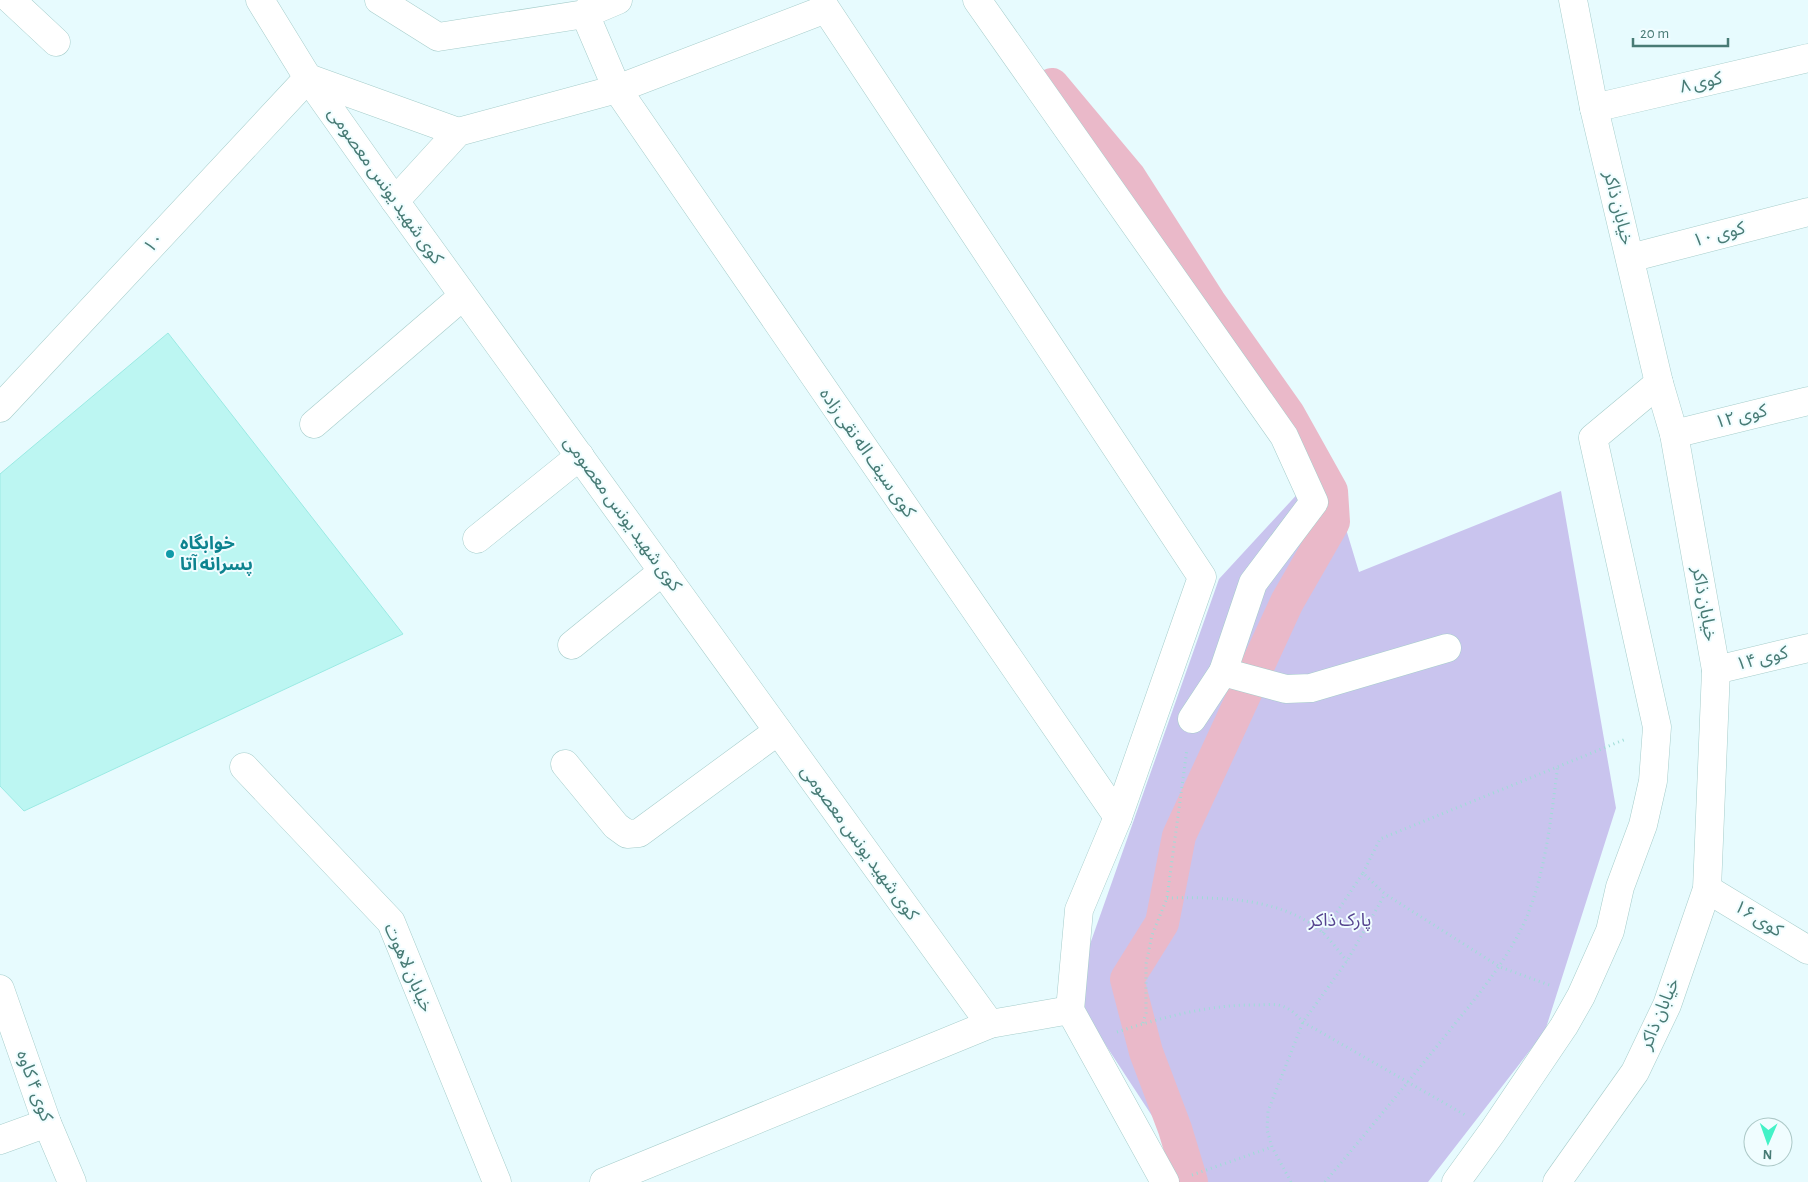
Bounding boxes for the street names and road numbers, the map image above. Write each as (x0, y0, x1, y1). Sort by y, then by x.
street label: کوی ۸ (1678, 69, 1725, 98)
street label: کوی شهید یونس معصومی (323, 104, 446, 269)
street label: خیابان ذاکر (1599, 168, 1636, 247)
street label: کوی ۱۰ (1691, 219, 1748, 252)
street label: ۱۰ (140, 229, 168, 257)
street label: کوی سیف اله نقی زاده (815, 385, 919, 522)
street label: کوی ۱۲ (1713, 402, 1770, 433)
street label: کوی شهید یونس معصومی (559, 433, 684, 596)
street label: خیابان ذاکر (1687, 564, 1719, 643)
street label: کوی ۱۴ (1734, 644, 1791, 675)
street label: کوی شهید یونس معصومی (796, 762, 921, 925)
street label: کوی ۱۶ (1730, 898, 1786, 942)
street label: خیابان لاهوت (380, 921, 436, 1016)
street label: خیابان ذاکر (1637, 976, 1684, 1054)
street label: کوی ۴ کاوه (12, 1048, 55, 1125)

